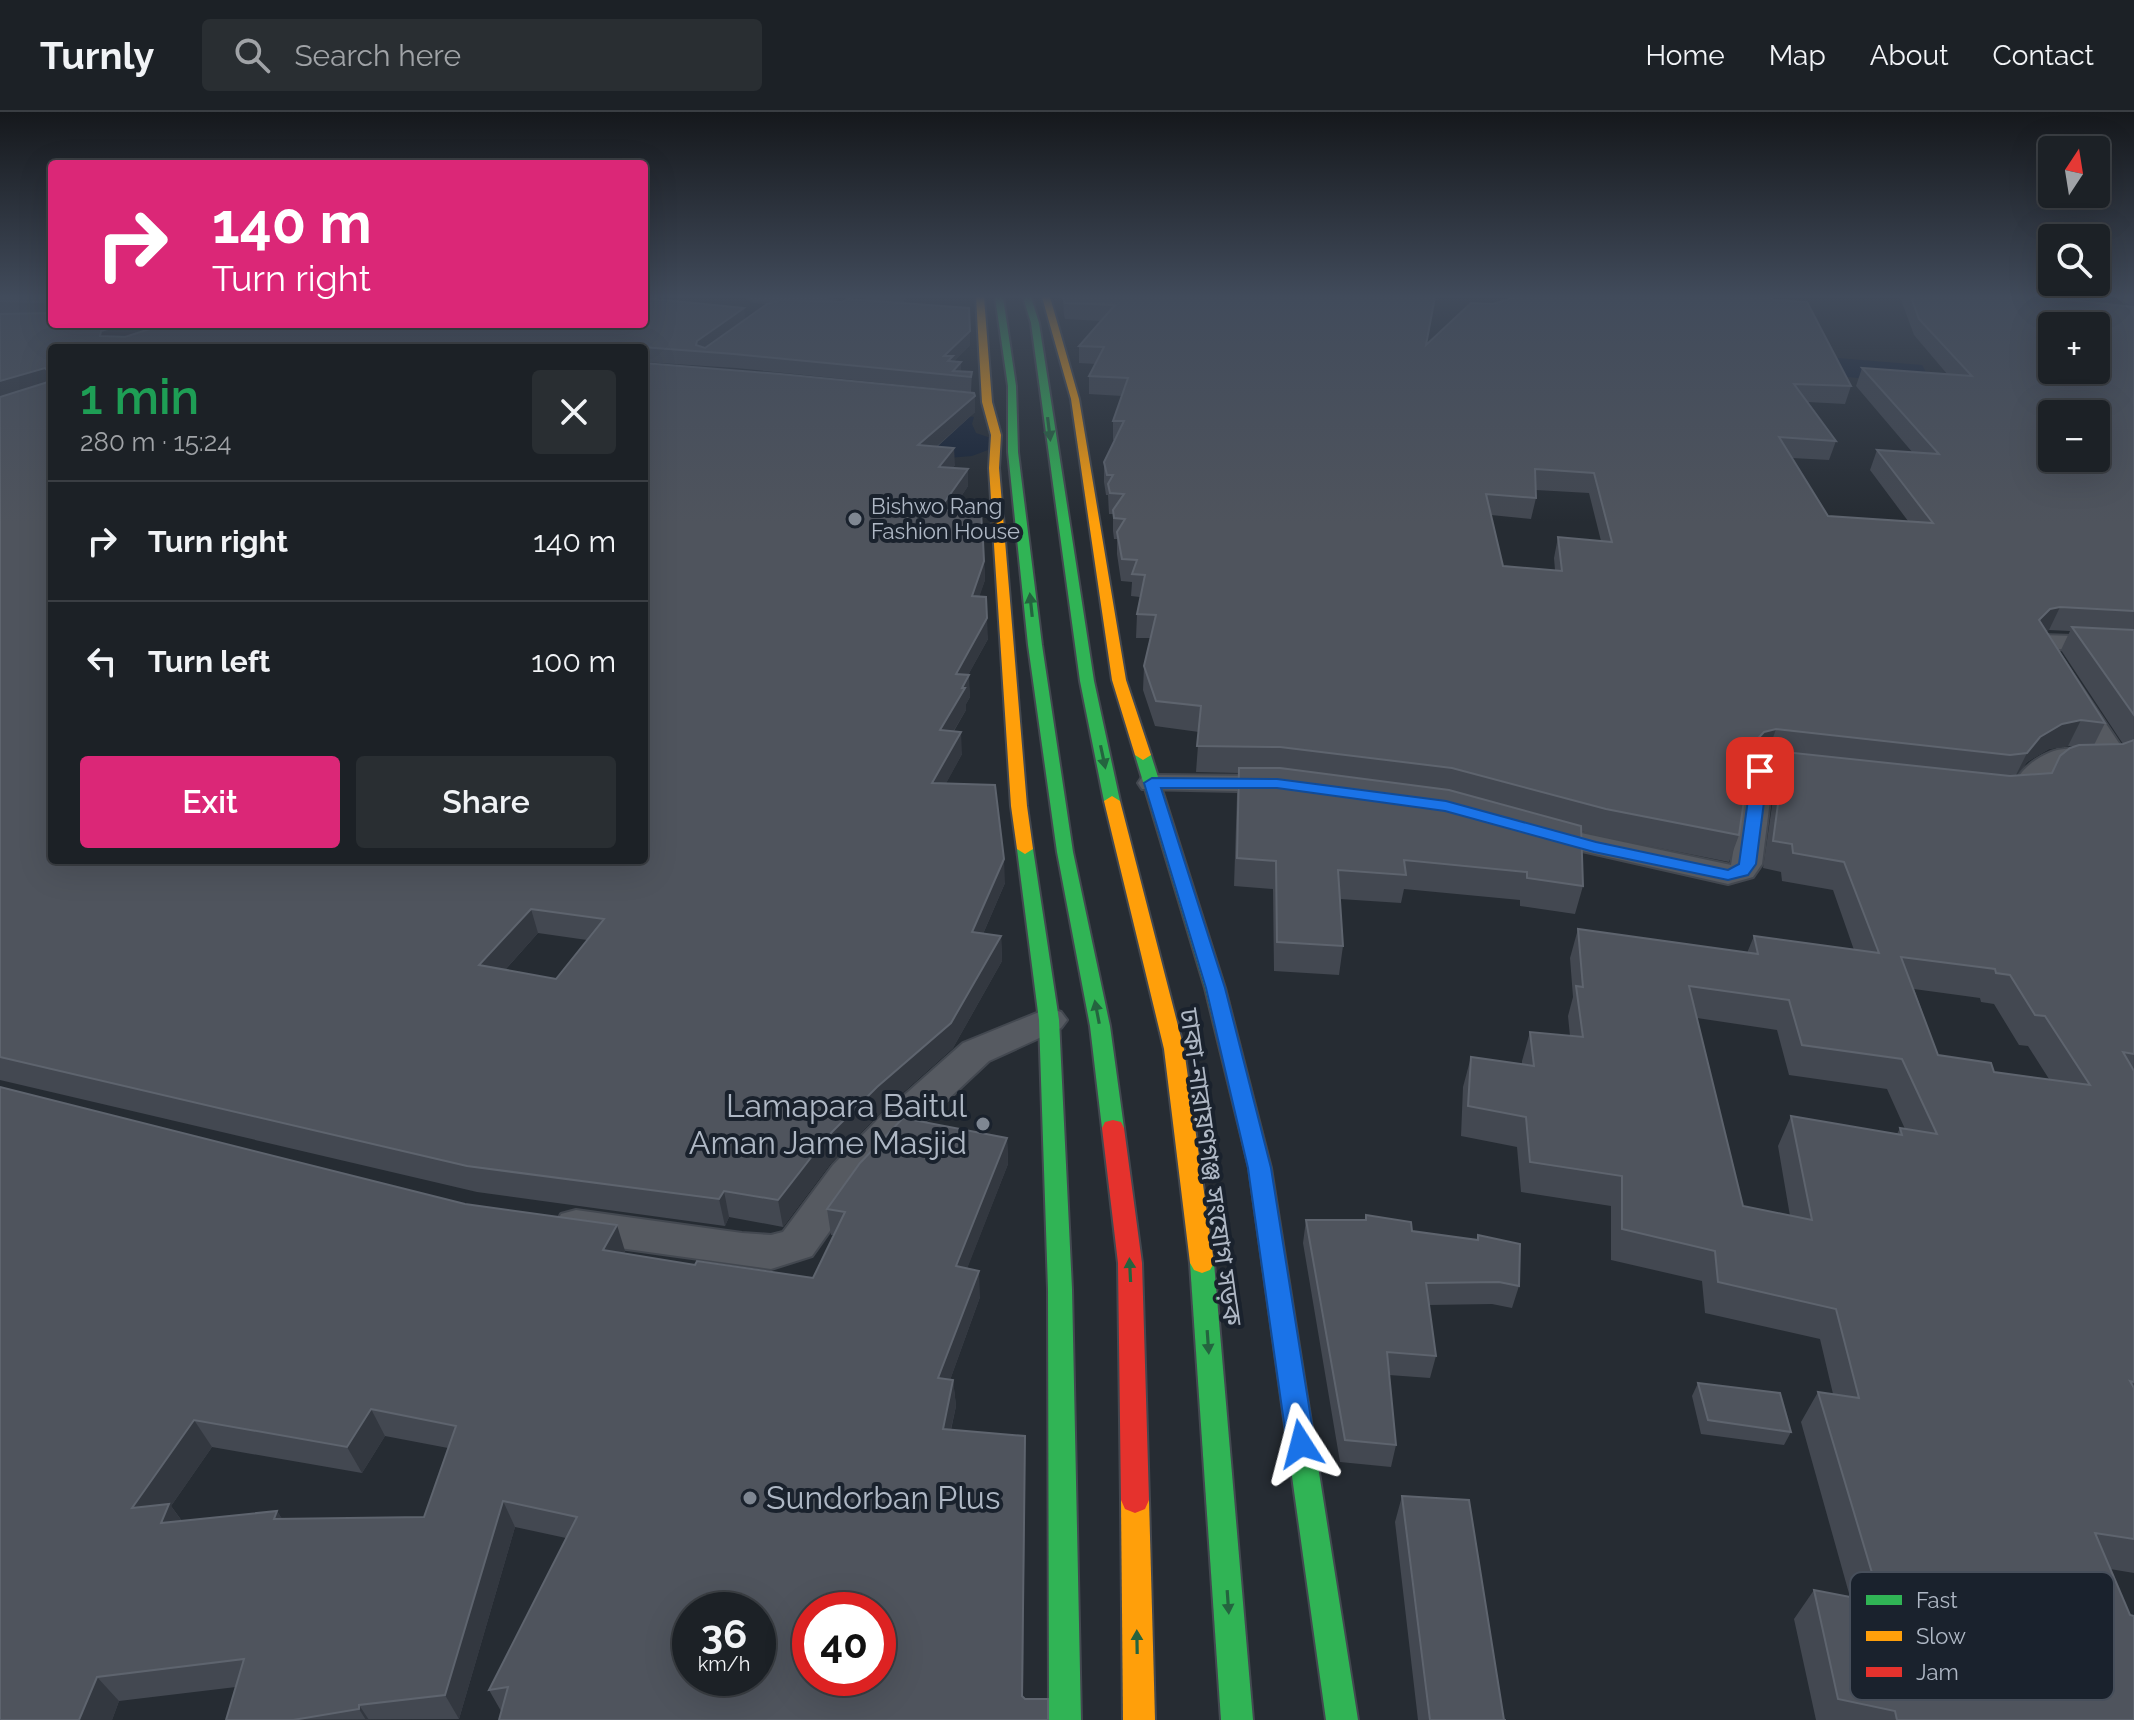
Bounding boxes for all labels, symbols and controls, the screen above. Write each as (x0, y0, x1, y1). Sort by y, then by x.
search box (202, 19, 762, 91)
text: Turnly (40, 33, 154, 78)
icon: search (230, 33, 274, 77)
text: Search here (294, 38, 461, 73)
text: Home (1645, 39, 1725, 72)
text: Map (1769, 39, 1826, 72)
text: About (1870, 39, 1949, 72)
text: Contact (1993, 39, 2094, 72)
north arrow (2038, 136, 2110, 208)
map controls (2038, 136, 2110, 472)
text: 140 m (212, 190, 372, 256)
icon: right (80, 192, 184, 296)
button: search (2038, 224, 2110, 296)
text: Turn right (212, 257, 371, 299)
button: + (2038, 312, 2110, 384)
text: 1 min (80, 369, 199, 425)
button: close (532, 370, 616, 454)
button: − (2038, 400, 2110, 472)
one-way arrow (1043, 417, 1056, 442)
text: 280 m · 15:24 (80, 427, 232, 457)
place label: Bishwo Rang Fashion House (871, 493, 1020, 544)
marker: Bishwo Rang Fashion House (846, 510, 864, 528)
icon: right (80, 519, 124, 563)
text: Turn right (148, 524, 288, 559)
text: 140 m (533, 524, 616, 559)
one-way arrow (1024, 592, 1037, 617)
icon: left (80, 639, 124, 683)
text: Turn left (148, 644, 270, 679)
text: 100 m (531, 644, 616, 679)
pin (1726, 737, 1794, 805)
one-way arrow (1097, 745, 1110, 770)
icon: arrive (1738, 749, 1782, 793)
button: Exit (80, 756, 340, 848)
button: Share (356, 756, 616, 848)
one-way arrow (1091, 1000, 1103, 1025)
street label: ঢাকা-নারায়ণগঞ্জ সংযোগ সড়ক (1174, 1006, 1248, 1329)
place label: Lamapara Baitul Aman Jame Masjid (689, 1087, 967, 1161)
marker: Lamapara Baitul Aman Jame Masjid (974, 1115, 992, 1133)
one-way arrow (1123, 1257, 1136, 1282)
one-way arrow (1202, 1330, 1215, 1355)
position arrow (1259, 1402, 1343, 1486)
place label: Sundorban Plus (766, 1479, 1000, 1516)
marker: Sundorban Plus (741, 1489, 759, 1507)
legend (1850, 1572, 2114, 1700)
text: Fast (1916, 1587, 1958, 1613)
one-way arrow (1222, 1590, 1235, 1615)
speed limit sign: 40 (792, 1592, 896, 1696)
text: 36 (701, 1610, 747, 1657)
text: Slow (1916, 1623, 1966, 1649)
one-way arrow (1131, 1629, 1144, 1654)
text: km/h (698, 1652, 750, 1676)
text: Jam (1916, 1659, 1959, 1685)

